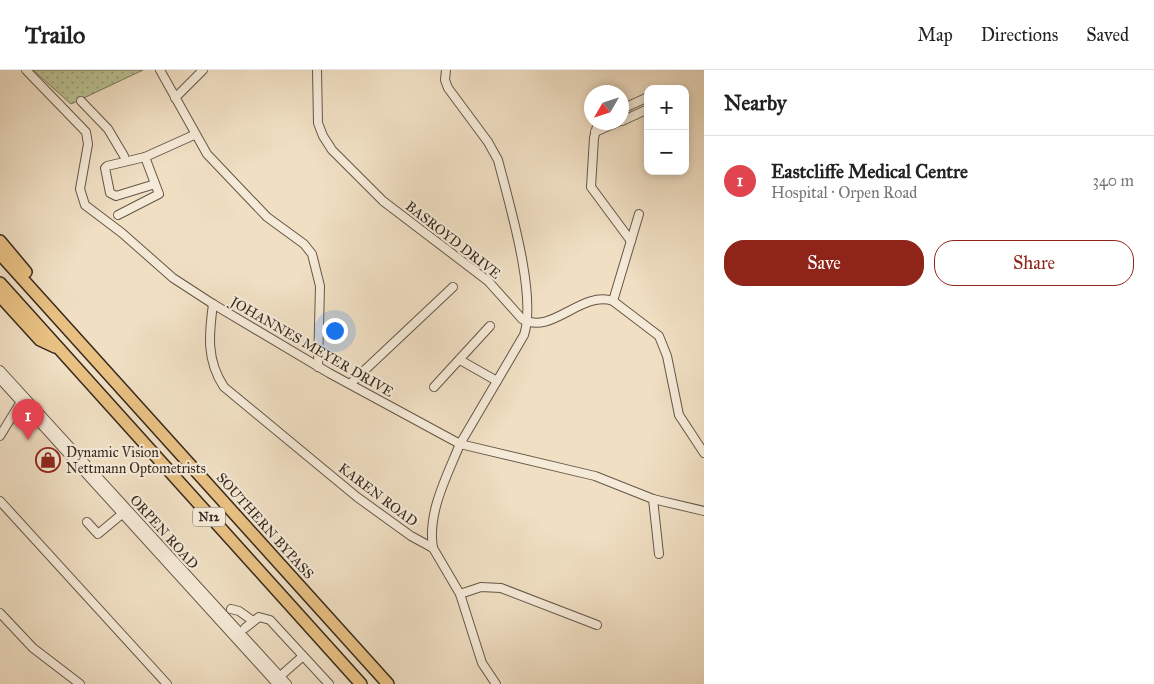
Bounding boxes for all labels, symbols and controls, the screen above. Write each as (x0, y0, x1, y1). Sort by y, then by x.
text: Trailo (25, 20, 85, 50)
text: Map (917, 24, 953, 46)
text: Directions (981, 24, 1058, 46)
text: Saved (1086, 24, 1129, 46)
north arrow (584, 85, 629, 130)
map controls (644, 85, 689, 175)
button: + (644, 85, 689, 130)
text: Nearby (724, 90, 787, 116)
button: − (644, 130, 689, 175)
text: Eastcliffe Medical Centre (771, 160, 968, 183)
text: 1 (737, 171, 743, 190)
text: 340 m (1092, 171, 1134, 190)
text: Hospital · Orpen Road (771, 183, 917, 202)
street label: BASROYD DRIVE (402, 198, 504, 282)
button: Save (724, 240, 924, 286)
button: Share (934, 240, 1134, 286)
street label: JOHANNES MEYER DRIVE (225, 292, 396, 402)
your location (322, 318, 348, 344)
pin: 1 (12, 399, 44, 440)
place label: Dynamic Vision Nettmann Optometrists (66, 444, 206, 477)
shop icon: Dynamic Vision Nettmann Optometrists (35, 447, 61, 473)
street label: KAREN ROAD (335, 460, 421, 530)
street label: SOUTHERN BYPASS (213, 469, 317, 583)
street label: ORPEN ROAD (126, 491, 202, 573)
road number: N12 (193, 508, 225, 527)

